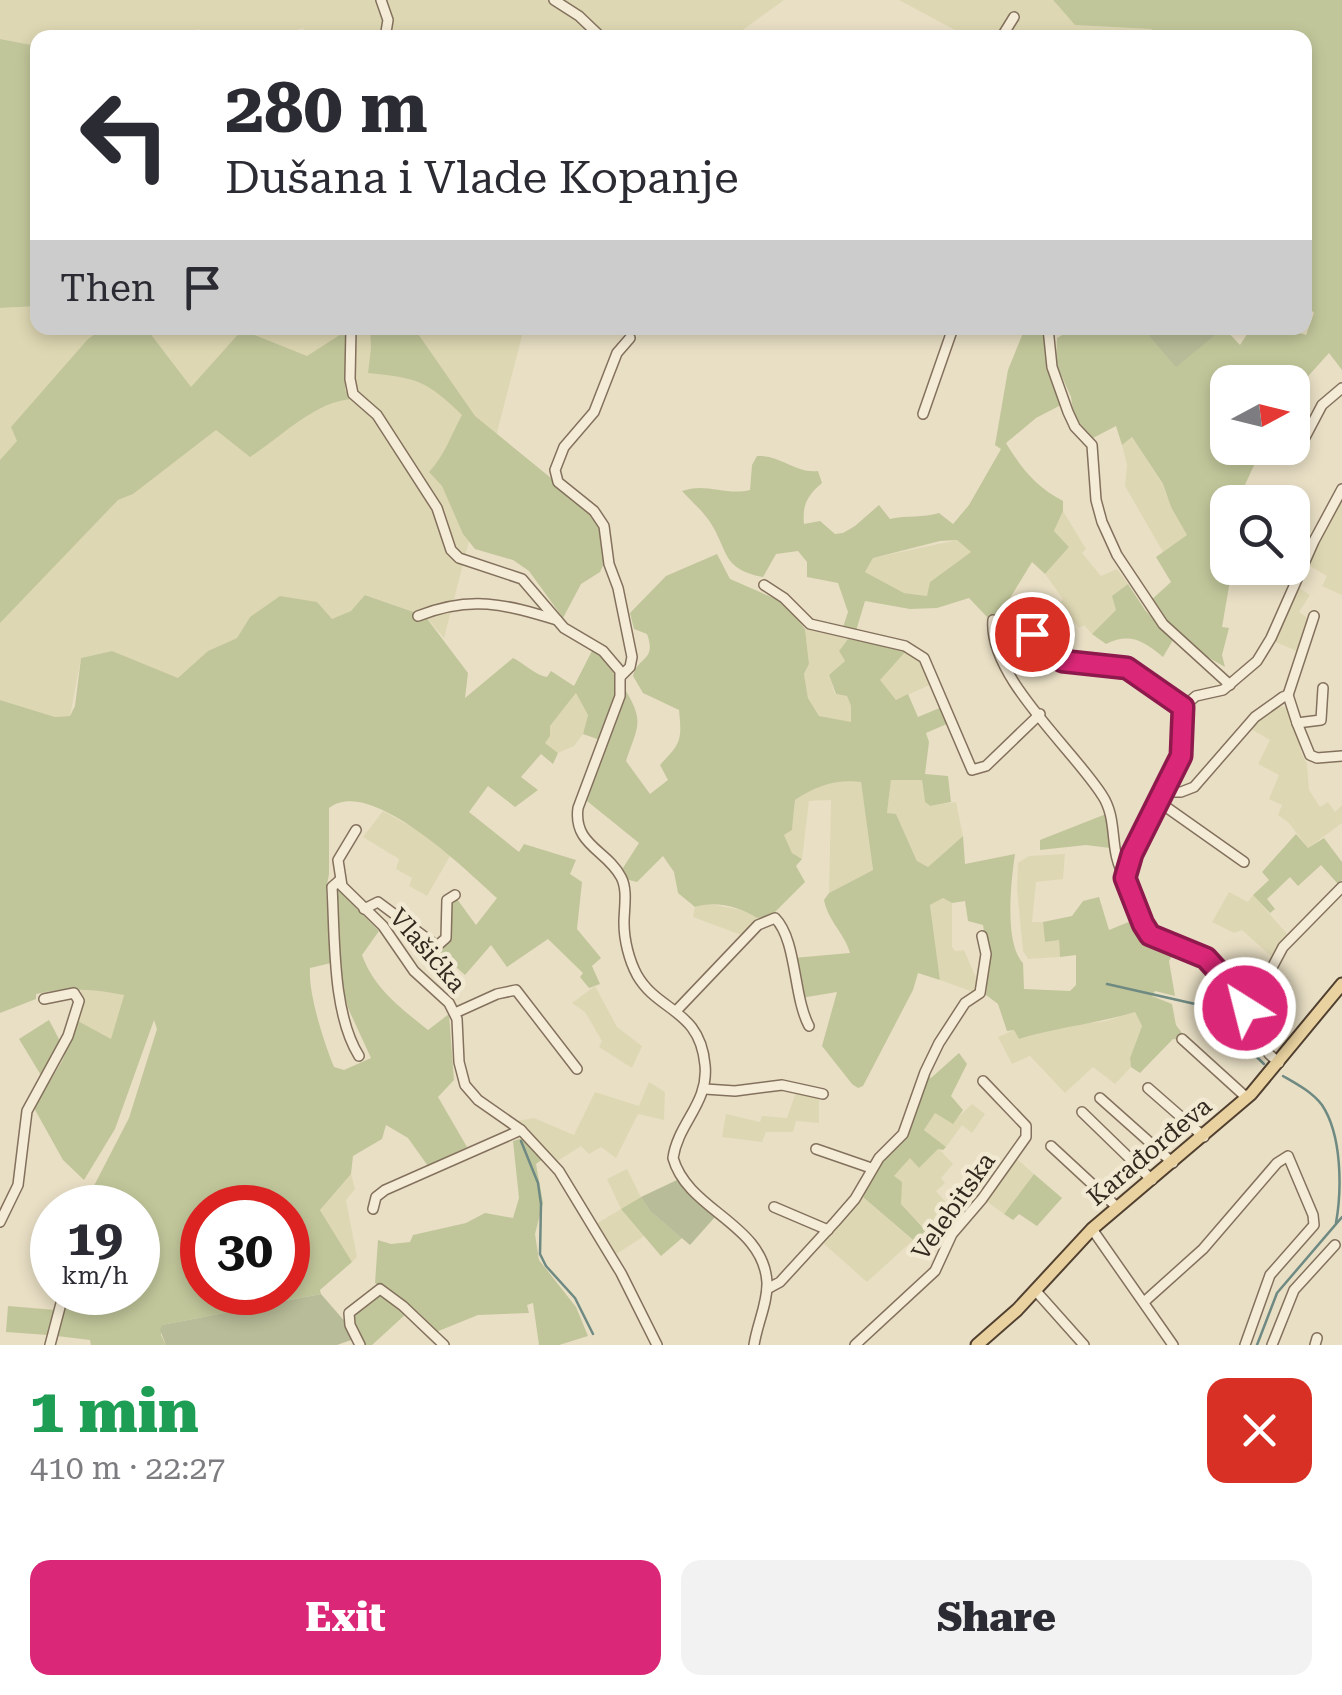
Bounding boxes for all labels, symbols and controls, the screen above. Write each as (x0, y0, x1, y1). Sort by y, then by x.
text: 280 m (225, 67, 428, 149)
icon: left (60, 70, 190, 200)
text: Dušana i Vlade Kopanje (225, 151, 739, 204)
icon: arrive (175, 260, 230, 315)
text: Then (60, 266, 155, 310)
north arrow (1210, 365, 1310, 465)
map controls (1210, 365, 1310, 585)
button: search (1210, 485, 1310, 585)
pin (990, 592, 1075, 677)
icon: arrive (1005, 607, 1060, 662)
street label: Vlašićka (383, 903, 472, 998)
position arrow (1193, 956, 1297, 1060)
street label: Karađorđeva (1081, 1091, 1218, 1212)
street label: Velebitska (906, 1147, 1001, 1266)
speed limit sign: 30 (180, 1185, 310, 1315)
text: 19 (67, 1209, 123, 1267)
text: km/h (62, 1261, 128, 1290)
text: 1 min (30, 1376, 199, 1447)
button: close (1207, 1378, 1312, 1483)
text: 410 m · 22:27 (30, 1449, 225, 1487)
button: Exit (30, 1560, 661, 1675)
button: Share (681, 1560, 1312, 1675)

